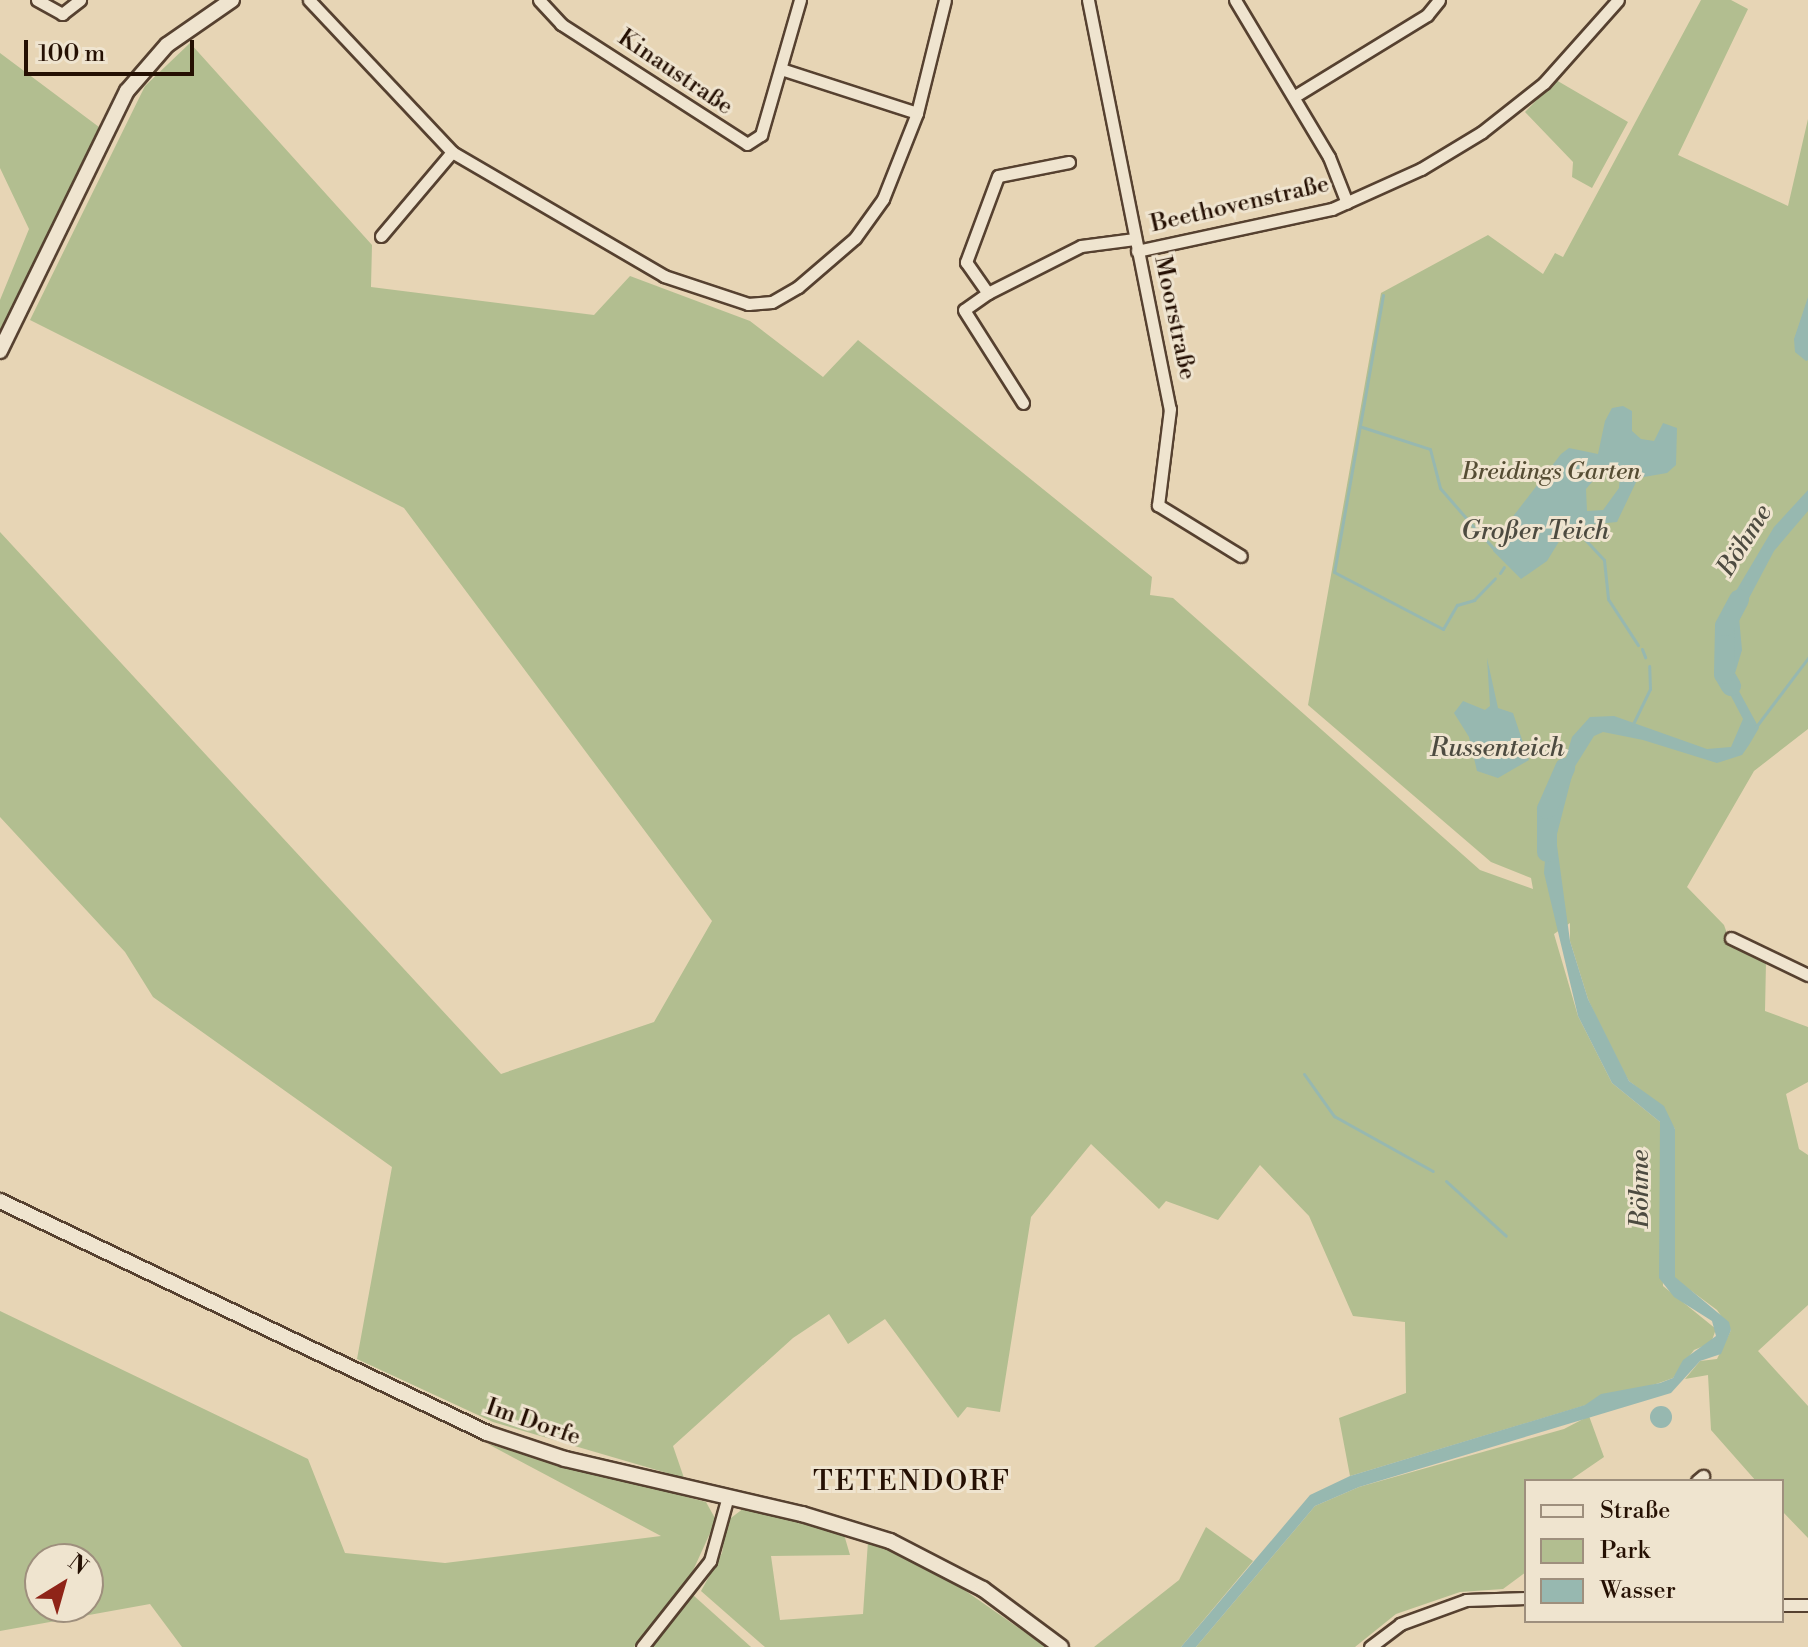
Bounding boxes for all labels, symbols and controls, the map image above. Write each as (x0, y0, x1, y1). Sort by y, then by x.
scale bar (28, 24, 198, 74)
street label: Kinaustraße (612, 24, 738, 122)
text: 100 m (38, 39, 105, 69)
street label: Beethovenstraße (1148, 170, 1332, 240)
street label: Moorstraße (1147, 254, 1201, 382)
park label: Breidings Garten (1461, 459, 1641, 487)
water label: Böhme (1711, 499, 1779, 583)
water label: Großer Teich (1461, 516, 1609, 548)
water label: Russenteich (1430, 733, 1564, 765)
water label: Böhme (1625, 1150, 1657, 1228)
street label: Im Dorfe (482, 1393, 584, 1453)
district label: TETENDORF (813, 1465, 1011, 1499)
legend (1524, 1479, 1784, 1623)
text: Straße (1600, 1496, 1670, 1526)
text: Park (1600, 1536, 1650, 1566)
north arrow (24, 1543, 104, 1623)
text: N (62, 1549, 93, 1581)
text: Wasser (1600, 1576, 1676, 1606)

